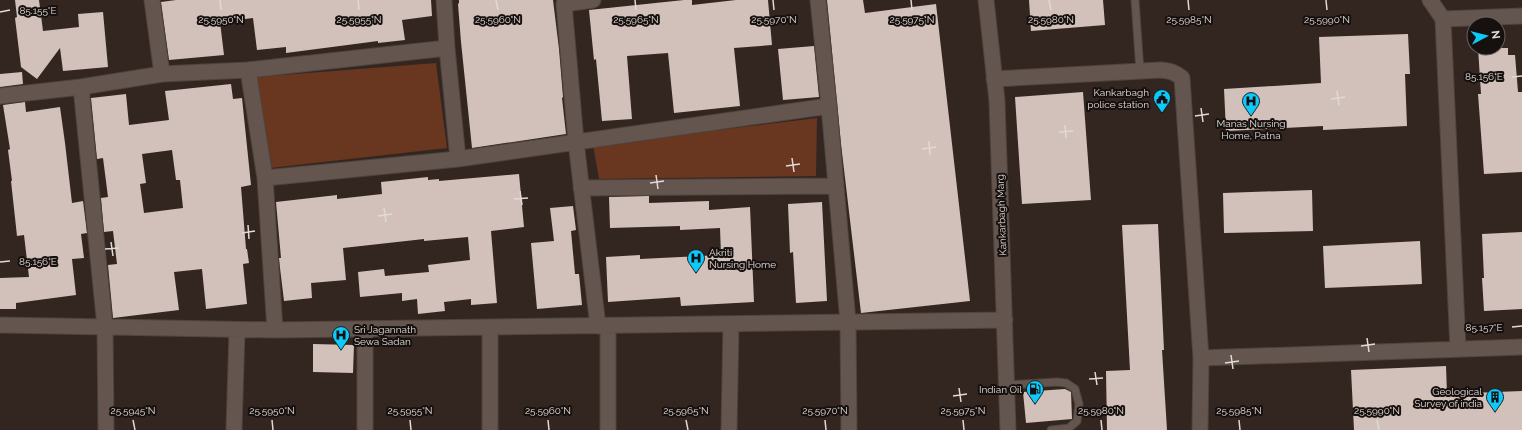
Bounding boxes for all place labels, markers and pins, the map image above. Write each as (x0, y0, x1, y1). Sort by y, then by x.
place label: Kankarbagh police station (1087, 87, 1149, 110)
public building icon: Kankarbagh police station (1152, 88, 1172, 113)
hospital icon: Manas Nursing Home, Patna (1241, 91, 1261, 116)
place label: Manas Nursing Home, Patna (1216, 118, 1286, 141)
place label: Akriti Nursing Home (709, 247, 776, 270)
hospital icon: Akriti Nursing Home (686, 248, 706, 273)
place label: Sri Jagannath Sewa Sadan (354, 324, 416, 347)
hospital icon: Sri Jagannath Sewa Sadan (331, 325, 351, 350)
fuel station icon: Indian Oil (1025, 379, 1045, 404)
place label: Indian Oil (979, 384, 1022, 395)
place label: Geological Survey of india (1415, 386, 1482, 409)
building icon: Geological Survey of india (1485, 387, 1505, 412)

